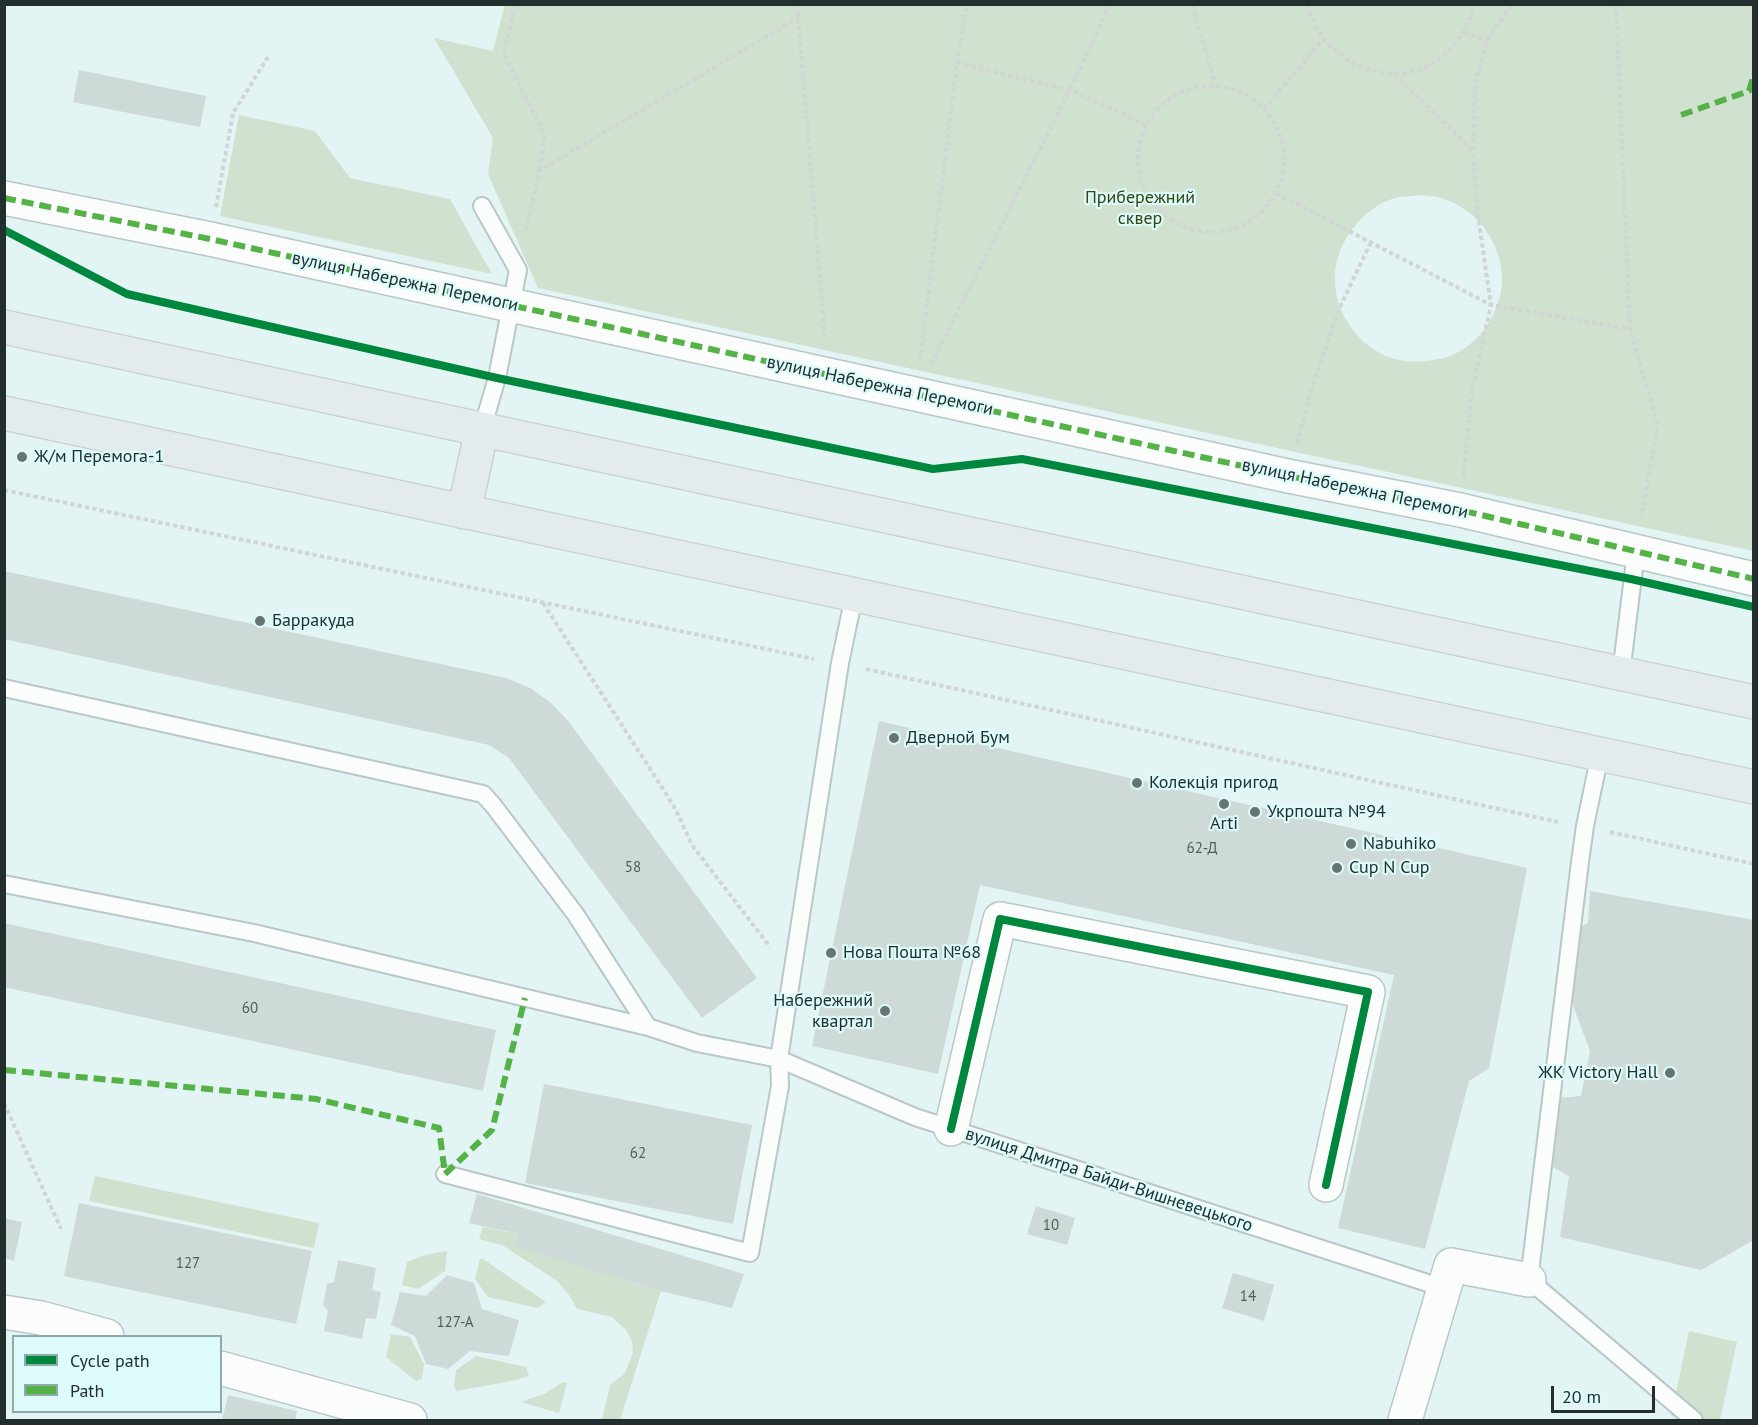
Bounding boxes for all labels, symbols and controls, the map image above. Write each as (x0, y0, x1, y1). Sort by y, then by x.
park label: Прибережний сквер (1085, 187, 1195, 230)
street label: вулиця Набережна Перемоги (290, 247, 520, 317)
street label: вулиця Набережна Перемоги (765, 351, 995, 421)
place label: Ж/м Перемога-1 (34, 446, 164, 468)
marker: Ж/м Перемога-1 (15, 450, 29, 464)
street label: вулиця Набережна Перемоги (1240, 454, 1470, 524)
place label: Барракуда (272, 610, 355, 632)
marker: Барракуда (253, 614, 267, 628)
place label: Дверной Бум (906, 727, 1010, 749)
marker: Дверной Бум (887, 731, 901, 745)
place label: Колекція пригод (1149, 772, 1278, 794)
marker: Колекція пригод (1130, 776, 1144, 790)
marker: Arti (1217, 797, 1231, 811)
place label: Укрпошта №94 (1267, 801, 1386, 823)
marker: Укрпошта №94 (1248, 805, 1262, 819)
place label: Arti (1210, 813, 1238, 835)
place label: Nabuhiko (1363, 833, 1436, 855)
marker: Nabuhiko (1344, 837, 1358, 851)
house number: 62-Д (1186, 840, 1218, 858)
place label: Cup N Cup (1349, 857, 1430, 879)
house number: 58 (625, 859, 641, 877)
marker: Cup N Cup (1330, 861, 1344, 875)
place label: Нова Пошта №68 (843, 942, 981, 964)
marker: Нова Пошта №68 (824, 946, 838, 960)
place label: Набережний квартал (773, 990, 873, 1032)
house number: 60 (242, 1000, 258, 1018)
marker: Набережний квартал (878, 1004, 892, 1018)
place label: ЖК Victory Hall (1538, 1062, 1658, 1084)
marker: ЖК Victory Hall (1663, 1066, 1677, 1080)
street label: вулиця Дмитра Байди-Вишневецького (963, 1123, 1255, 1237)
house number: 62 (630, 1145, 646, 1163)
house number: 10 (1043, 1217, 1059, 1235)
house number: 127 (176, 1255, 200, 1273)
house number: 14 (1240, 1288, 1256, 1306)
house number: 127-А (436, 1314, 474, 1332)
legend (12, 1335, 222, 1413)
text: Cycle path (70, 1349, 150, 1372)
scale bar (1554, 1374, 1658, 1412)
text: Path (70, 1379, 104, 1402)
text: 20 m (1562, 1385, 1601, 1408)

